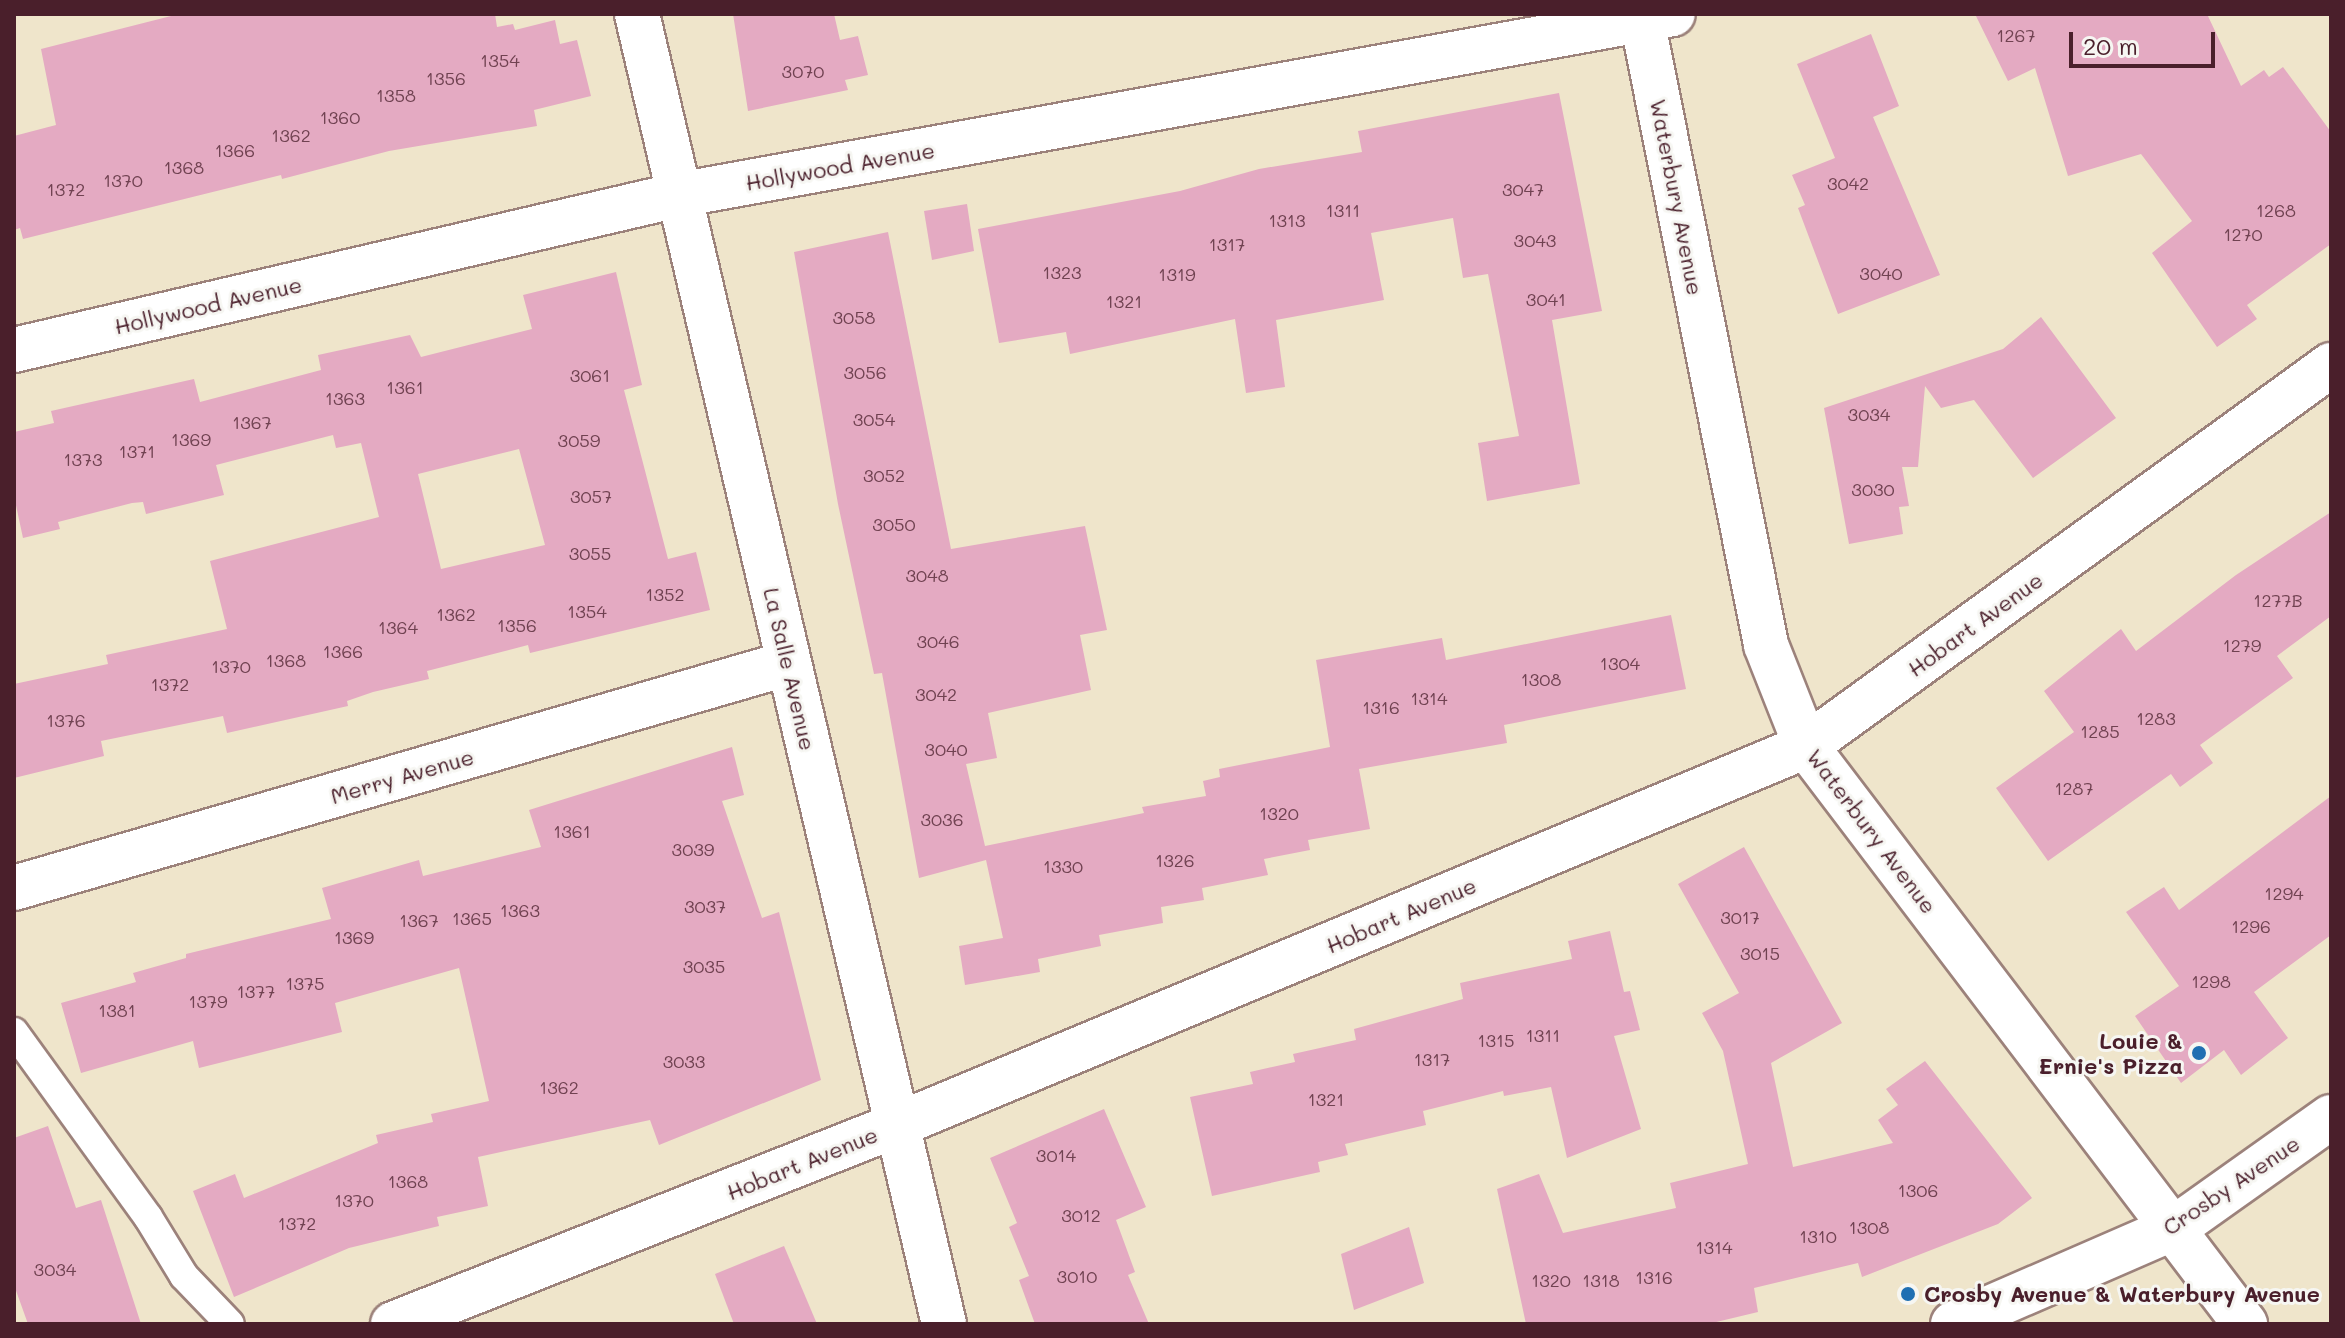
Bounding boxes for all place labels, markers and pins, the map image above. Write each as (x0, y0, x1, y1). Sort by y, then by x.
place label: Louie & Ernie's Pizza (2039, 1027, 2183, 1078)
marker: Louie & Ernie's Pizza (2190, 1044, 2208, 1062)
place label: Crosby Avenue & Waterbury Avenue (1924, 1281, 2320, 1307)
marker: Crosby Avenue & Waterbury Avenue (1899, 1285, 1917, 1303)

